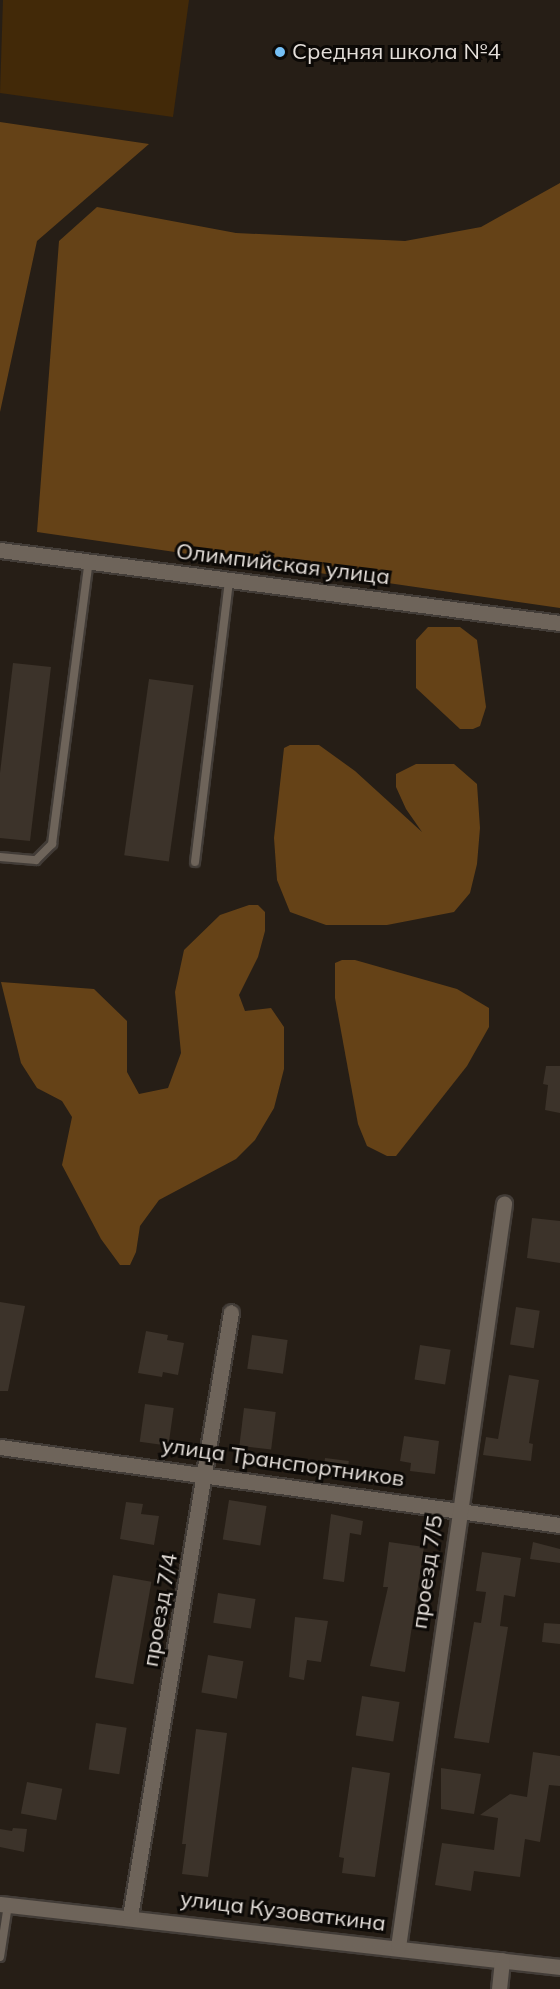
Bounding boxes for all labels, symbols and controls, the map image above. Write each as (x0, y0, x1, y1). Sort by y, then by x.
place label: Средняя школа №4 (292, 39, 501, 65)
marker: Средняя школа №4 (273, 45, 287, 59)
street label: Олимпийская улица (175, 538, 391, 590)
street label: улица Транспортников (160, 1432, 406, 1492)
street label: проезд 7/5 (406, 1513, 448, 1631)
street label: проезд 7/4 (137, 1551, 183, 1669)
street label: улица Кузоваткина (179, 1885, 387, 1937)

